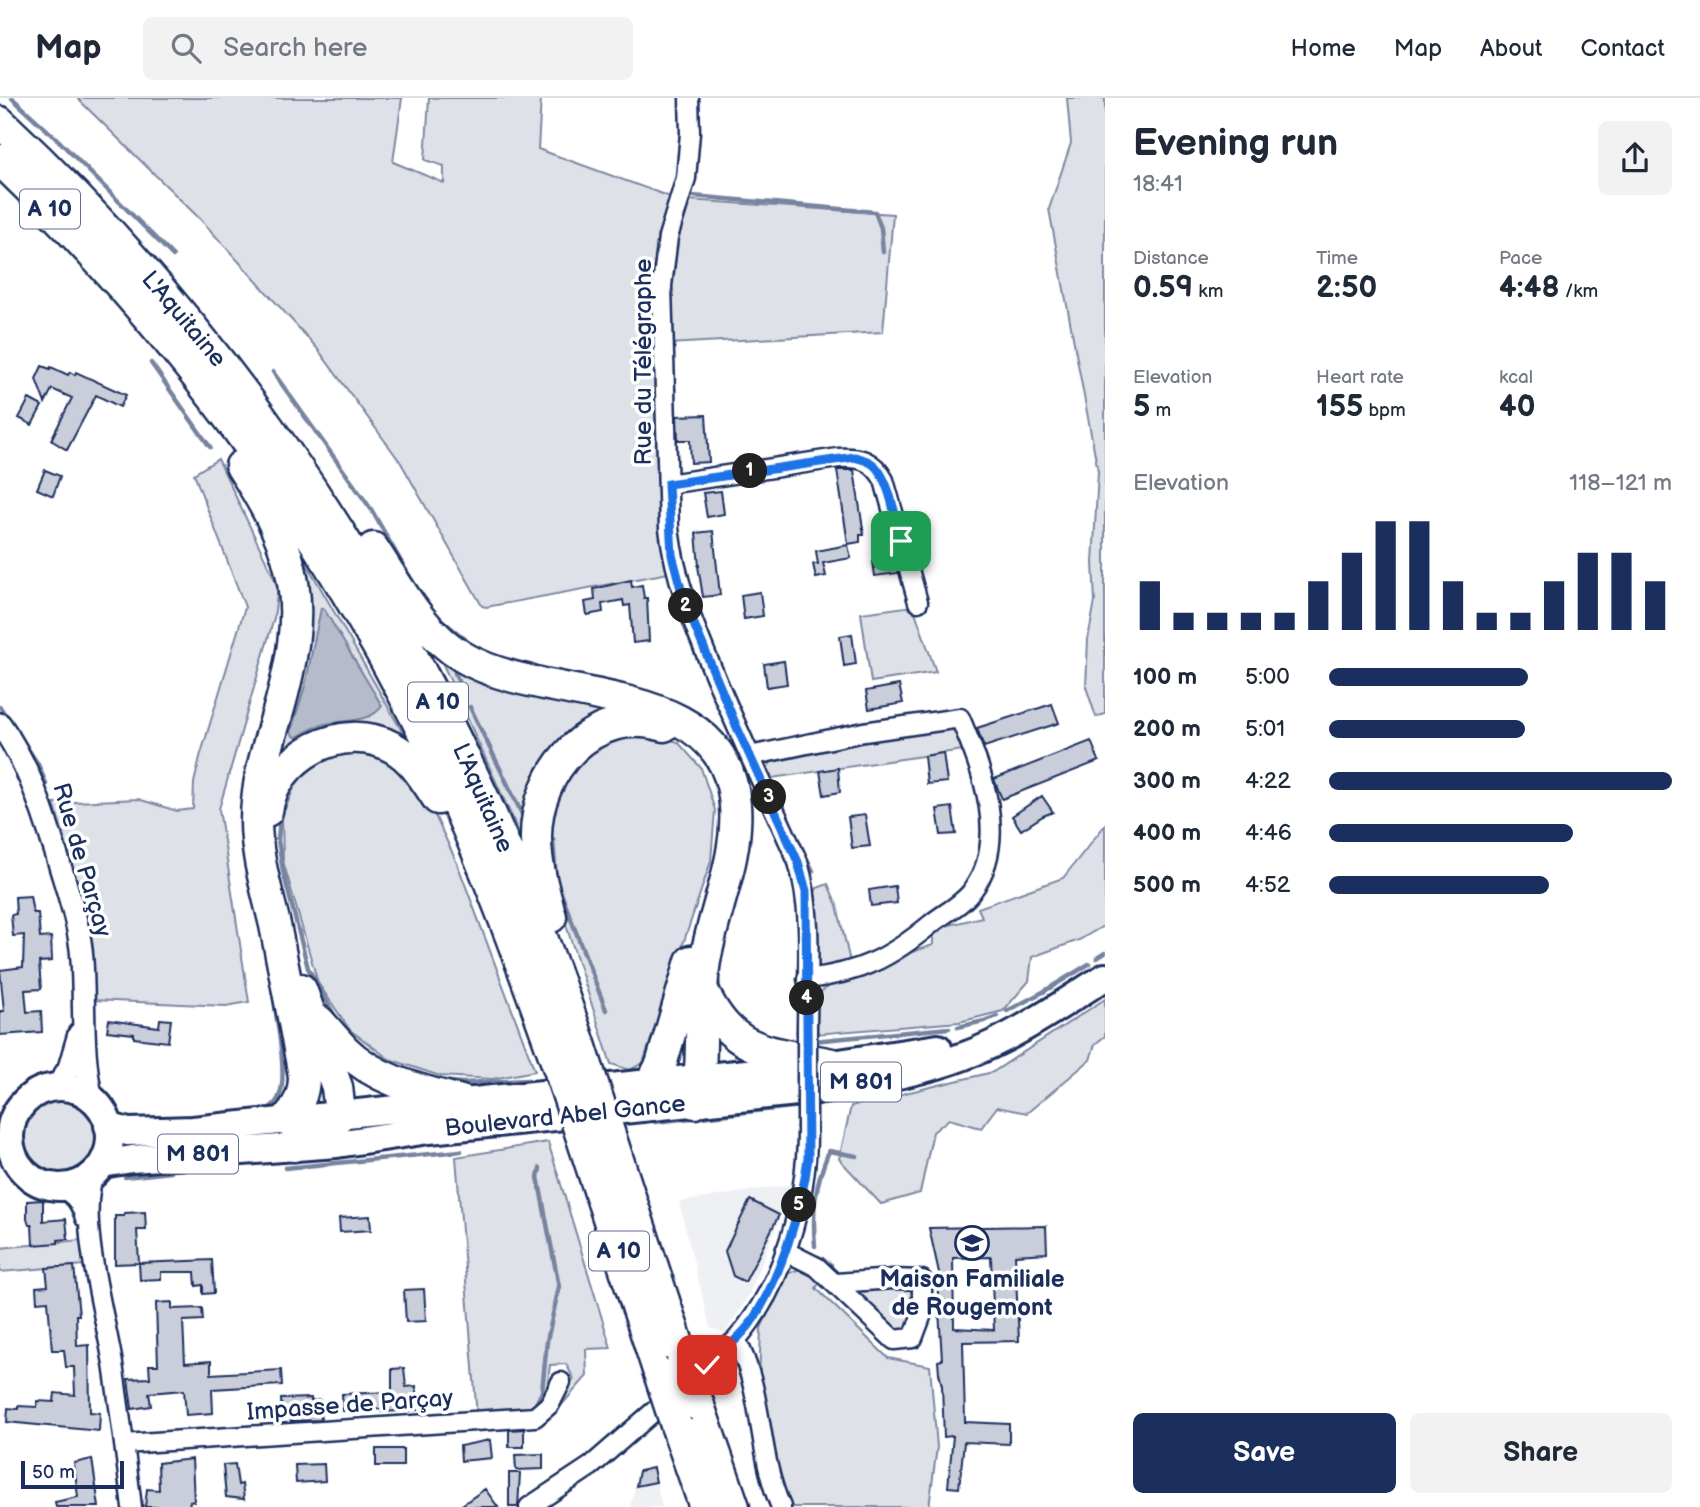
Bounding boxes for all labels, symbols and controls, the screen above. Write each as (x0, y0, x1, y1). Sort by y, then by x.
search box (143, 17, 633, 80)
text: Map (35, 28, 101, 68)
icon: search (167, 29, 205, 67)
text: Search here (223, 33, 367, 64)
text: Home (1291, 34, 1356, 63)
text: Map (1394, 34, 1442, 63)
text: About (1480, 34, 1542, 63)
text: Contact (1580, 34, 1665, 63)
text: Evening run (1133, 121, 1338, 166)
button: share (1598, 121, 1672, 195)
text: 18:41 (1133, 170, 1183, 198)
road number: A 10 (20, 190, 80, 228)
text: Distance (1133, 247, 1209, 270)
text: Time (1316, 247, 1358, 270)
text: Pace (1499, 247, 1542, 270)
street label: Rue du Télégraphe (629, 258, 658, 466)
street label: L'Aquitaine (135, 265, 233, 373)
text: 0.59 (1133, 270, 1193, 306)
text: 2:50 (1316, 270, 1377, 306)
text: 4:48 (1499, 270, 1560, 306)
text: km (1193, 280, 1223, 303)
text: /km (1560, 280, 1598, 303)
text: Elevation (1133, 366, 1212, 389)
text: Heart rate (1316, 366, 1404, 389)
text: kcal (1499, 366, 1533, 389)
text: 5 (1133, 389, 1150, 425)
text: 155 (1316, 389, 1363, 425)
text: 40 (1499, 389, 1535, 425)
text: m (1150, 399, 1171, 422)
text: bpm (1363, 399, 1406, 422)
pin: 1 (732, 454, 768, 488)
text: 1 (746, 459, 754, 482)
text: Elevation (1133, 469, 1229, 497)
text: 118–121 m (1569, 469, 1672, 497)
pin (871, 511, 931, 571)
icon: arrive (882, 522, 920, 560)
pin: 2 (668, 588, 704, 624)
text: 2 (680, 594, 691, 617)
text: 100 m (1133, 663, 1197, 691)
text: 5:00 (1245, 663, 1290, 691)
road number: A 10 (408, 682, 468, 722)
text: 200 m (1133, 715, 1201, 743)
text: 5:01 (1245, 715, 1285, 743)
street label: L'Aquitaine (446, 739, 520, 857)
text: 300 m (1133, 767, 1201, 795)
text: 4:22 (1245, 767, 1291, 795)
street label: Rue de Parçay (46, 780, 118, 940)
pin: 3 (752, 780, 786, 814)
text: 3 (763, 785, 774, 808)
text: 400 m (1133, 819, 1201, 847)
text: 4:46 (1245, 819, 1292, 847)
text: 500 m (1133, 871, 1201, 899)
text: 4:52 (1245, 871, 1290, 899)
pin: 4 (790, 981, 824, 1016)
text: 4 (801, 986, 812, 1009)
road number: M 801 (821, 1063, 901, 1102)
street label: Boulevard Abel Gance (443, 1089, 687, 1143)
road number: M 801 (158, 1134, 238, 1174)
pin: 5 (782, 1188, 816, 1222)
text: 5 (793, 1193, 804, 1216)
school or university icon: Maison Familiale de Rougemont (953, 1224, 991, 1262)
road number: A 10 (589, 1232, 649, 1270)
place label: Maison Familiale de Rougemont (879, 1265, 1065, 1322)
pin (677, 1335, 737, 1395)
icon: check (688, 1346, 726, 1384)
street label: Impasse de Parçay (246, 1383, 454, 1427)
button: Save (1133, 1413, 1396, 1493)
button: Share (1410, 1413, 1672, 1493)
scale bar (21, 1458, 124, 1490)
text: 50 m (32, 1461, 75, 1484)

